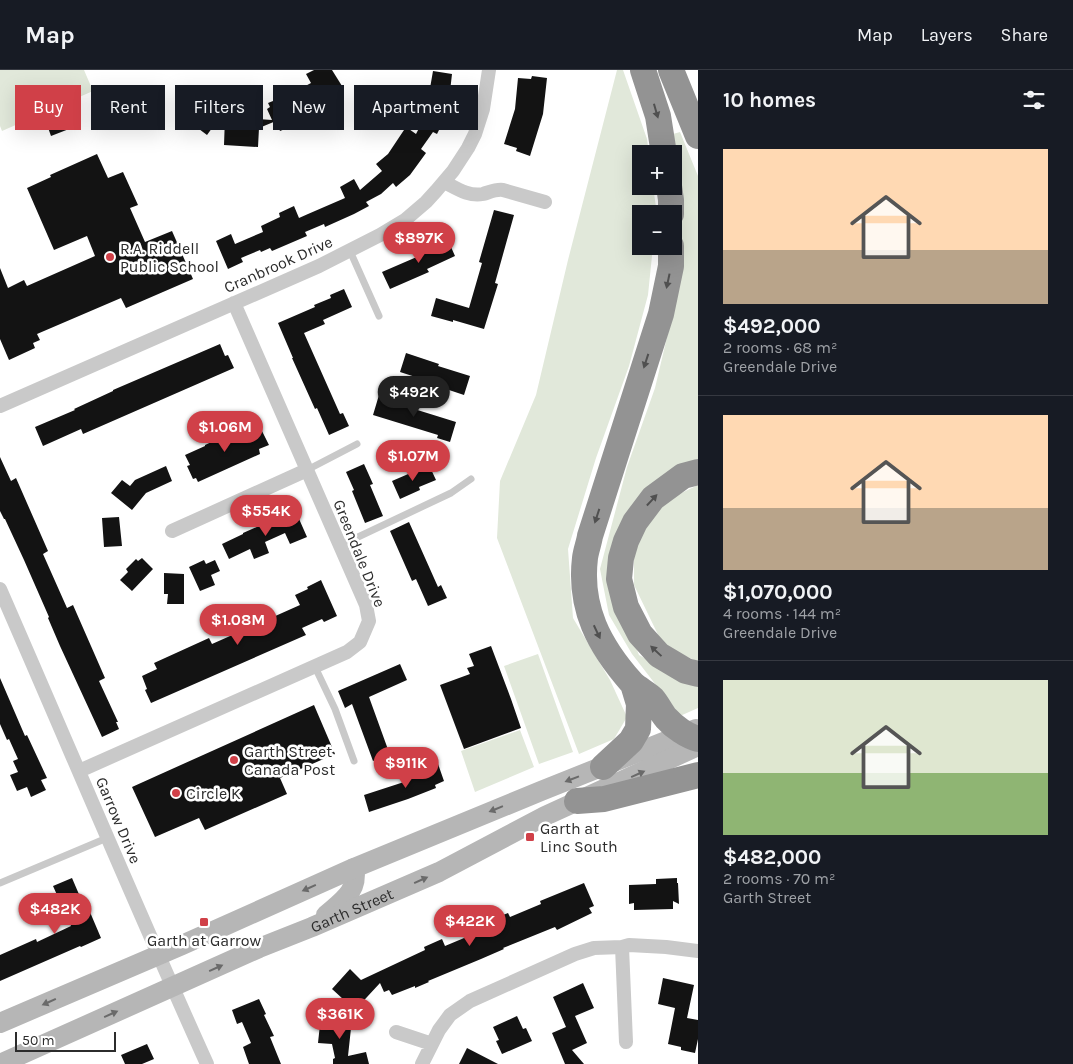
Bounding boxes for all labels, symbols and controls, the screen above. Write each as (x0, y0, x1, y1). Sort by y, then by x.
text: Map (25, 21, 75, 49)
text: Map (857, 24, 893, 46)
text: Layers (921, 24, 973, 46)
text: Share (1001, 24, 1048, 46)
chip: Buy (15, 85, 81, 130)
chip: Rent (91, 85, 165, 130)
chip: Filters (175, 85, 263, 130)
chip: New (273, 85, 344, 130)
chip: Apartment (354, 85, 478, 130)
icon: filters (1020, 86, 1048, 114)
text: 10 homes (723, 88, 816, 112)
one-way arrow (653, 104, 661, 119)
map controls (632, 145, 682, 255)
button: + (632, 145, 682, 195)
icon: home (841, 182, 931, 272)
button: − (632, 205, 682, 255)
pin: $897K (384, 222, 454, 264)
text: $897K (394, 228, 444, 247)
street label: Cranbrook Drive (221, 232, 336, 297)
place label: R.A. Riddell Public School (120, 239, 219, 276)
marker: R.A. Riddell Public School (104, 251, 116, 263)
one-way arrow (664, 273, 672, 288)
text: $492,000 (723, 314, 821, 338)
text: 2 rooms · 68 m² (723, 338, 837, 357)
one-way arrow (642, 354, 650, 369)
text: Greendale Drive (723, 357, 837, 376)
pin: $492K (379, 376, 449, 418)
text: $492K (389, 382, 439, 401)
pin: $1.06M (184, 410, 266, 453)
text: $1.06M (198, 417, 252, 436)
pin: $1.07M (372, 440, 454, 482)
text: $1.07M (387, 446, 439, 465)
icon: home (841, 447, 931, 537)
pin: $554K (231, 494, 301, 537)
one-way arrow (646, 495, 658, 507)
street label: Greendale Drive (329, 497, 390, 610)
text: $554K (241, 501, 291, 520)
one-way arrow (593, 508, 600, 523)
text: $1,070,000 (723, 580, 832, 604)
pin: $1.08M (197, 604, 279, 646)
text: 4 rooms · 144 m² (723, 604, 841, 623)
text: $1.08M (211, 610, 265, 629)
text: Greendale Drive (723, 623, 837, 642)
one-way arrow (593, 625, 601, 639)
one-way arrow (650, 645, 662, 657)
icon: home (841, 712, 931, 802)
place label: Garth Street Canada Post (244, 742, 335, 779)
pin: $911K (371, 746, 441, 789)
text: $911K (385, 753, 427, 772)
marker: Garth Street Canada Post (228, 754, 240, 766)
one-way arrow (630, 769, 645, 778)
street label: Garrow Drive (92, 774, 145, 866)
one-way arrow (564, 775, 579, 783)
place label: Circle K (186, 784, 241, 803)
marker: Circle K (170, 787, 182, 799)
one-way arrow (488, 806, 503, 814)
place label: Garth at Linc South (540, 819, 618, 856)
marker: Garth at Linc South (524, 831, 536, 843)
text: $482,000 (723, 845, 821, 869)
text: 2 rooms · 70 m² (723, 869, 835, 888)
one-way arrow (414, 875, 428, 883)
one-way arrow (302, 884, 316, 892)
street label: Garth Street (308, 884, 396, 937)
text: Garth Street (723, 888, 811, 907)
pin: $482K (20, 892, 90, 935)
text: $482K (29, 899, 81, 918)
pin: $422K (435, 904, 505, 947)
text: $422K (445, 911, 495, 930)
marker: Garth at Garrow (198, 916, 210, 928)
place label: Garth at Garrow (147, 931, 261, 950)
one-way arrow (209, 963, 223, 971)
one-way arrow (42, 998, 56, 1006)
pin: $361K (305, 998, 375, 1040)
text: $361K (317, 1004, 363, 1023)
one-way arrow (104, 1010, 118, 1018)
scale bar (15, 1029, 116, 1052)
text: 50 m (22, 1032, 55, 1049)

